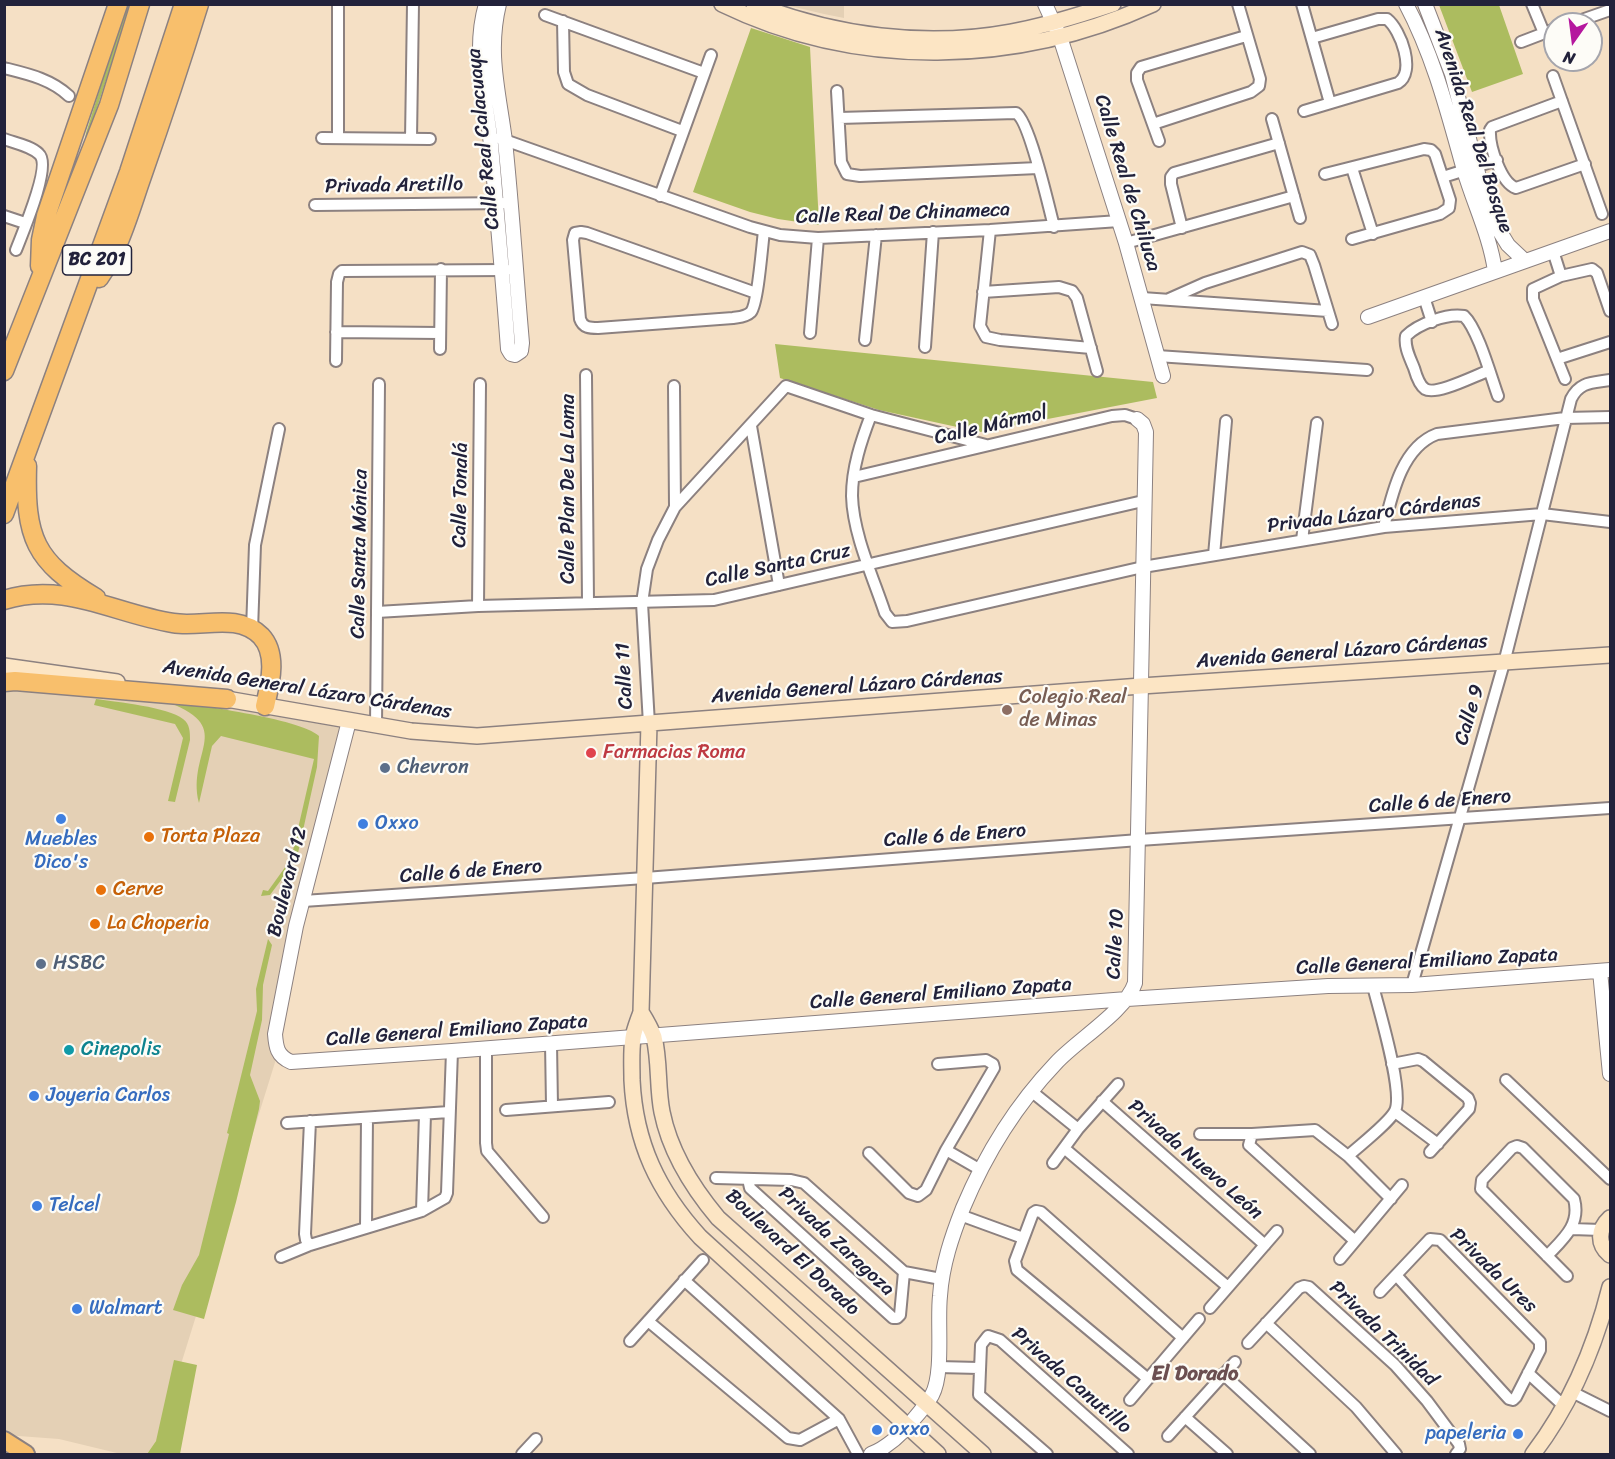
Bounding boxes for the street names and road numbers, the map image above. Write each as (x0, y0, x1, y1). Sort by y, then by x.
street label: Avenida Real Del Bosque (1429, 26, 1517, 236)
street label: Calle Real Calacuaya (463, 47, 505, 231)
street label: Calle Real de Chiluca (1089, 92, 1165, 274)
street label: Privada Aretillo (325, 173, 463, 199)
street label: Calle Real De Chinameca (795, 198, 1011, 230)
road number: BC 201 (63, 245, 132, 275)
street label: Calle Plan De La Loma (557, 394, 581, 584)
street label: Calle Mármol (932, 401, 1050, 451)
street label: Calle Tonalá (448, 442, 474, 548)
street label: Calle Santa Mónica (347, 469, 373, 639)
street label: Privada Lázaro Cárdenas (1266, 489, 1482, 539)
street label: Calle Santa Cruz (703, 539, 853, 593)
street label: Avenida General Lázaro Cárdenas (1196, 630, 1488, 674)
street label: Calle 11 (611, 642, 639, 710)
street label: Avenida General Lázaro Cárdenas (161, 655, 453, 725)
street label: Avenida General Lázaro Cárdenas (711, 665, 1003, 709)
street label: Calle 9 (1450, 682, 1490, 748)
street label: Calle 6 de Enero (1368, 785, 1512, 819)
street label: Calle 6 de Enero (883, 819, 1027, 853)
street label: Boulevard 12 (263, 825, 313, 939)
street label: Calle 6 de Enero (399, 855, 543, 889)
street label: Calle 10 (1102, 908, 1130, 980)
street label: Calle General Emiliano Zapata (1296, 943, 1558, 981)
street label: Calle General Emiliano Zapata (809, 973, 1073, 1015)
street label: Calle General Emiliano Zapata (325, 1010, 589, 1052)
street label: Privada Nuevo León (1123, 1095, 1267, 1225)
street label: Privada Zaragoza (773, 1182, 899, 1302)
street label: Boulevard El Dorado (720, 1185, 864, 1321)
street label: Privada Ures (1444, 1224, 1542, 1318)
street label: Privada Trinidad (1324, 1276, 1442, 1392)
street label: Privada Canutillo (1006, 1322, 1136, 1440)

